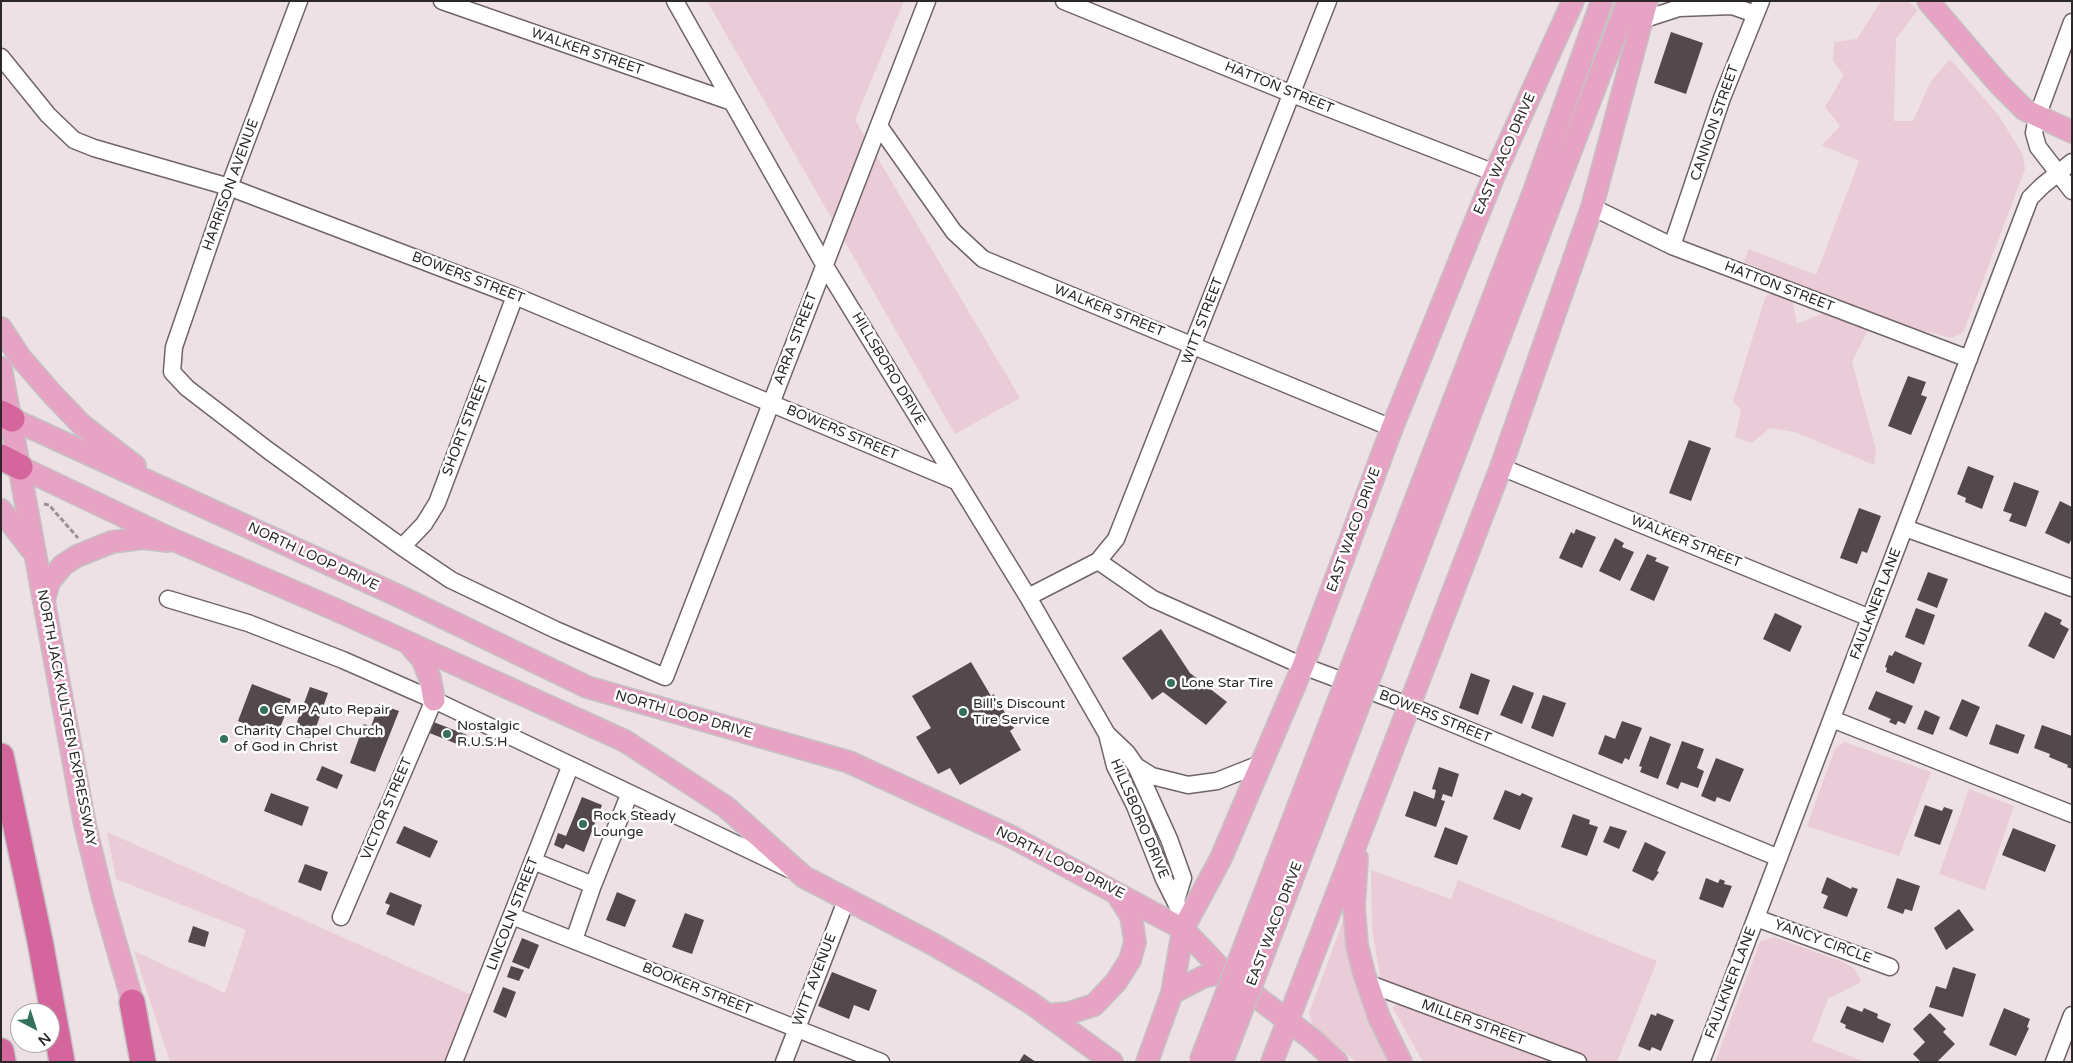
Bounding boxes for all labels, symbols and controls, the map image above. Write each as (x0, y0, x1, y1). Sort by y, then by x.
street label: WALKER STREET (529, 25, 645, 79)
street label: HATTON STREET (1222, 58, 1336, 118)
street label: CANNON STREET (1687, 63, 1743, 183)
street label: EAST WACO DRIVE (1471, 90, 1539, 218)
street label: HARRISON AVENUE (199, 117, 263, 253)
street label: BOWERS STREET (409, 249, 527, 307)
street label: HATTON STREET (1722, 258, 1836, 316)
street label: WITT STREET (1179, 275, 1227, 367)
street label: WALKER STREET (1051, 281, 1167, 341)
street label: ARRA STREET (771, 290, 821, 388)
street label: HILLSBORO DRIVE (848, 310, 928, 428)
street label: SHORT STREET (439, 374, 493, 478)
street label: BOWERS STREET (784, 402, 900, 464)
street label: EAST WACO DRIVE (1324, 465, 1384, 595)
street label: WALKER STREET (1628, 512, 1744, 572)
street label: NORTH LOOP DRIVE (245, 519, 381, 595)
street label: FAULKNER LANE (1847, 546, 1905, 662)
street label: NORTH JACK KULTGEN EXPRESSWAY (33, 588, 99, 848)
place label: Lone Star Tire (1181, 675, 1273, 691)
marker: Lone Star Tire (1165, 677, 1177, 689)
street label: NORTH LOOP DRIVE (613, 687, 755, 743)
street label: BOWERS STREET (1377, 687, 1493, 747)
place label: Bill's Discount Tire Service (973, 696, 1065, 729)
place label: CMP Auto Repair (274, 702, 390, 718)
marker: CMP Auto Repair (258, 704, 270, 716)
marker: Bill's Discount Tire Service (957, 706, 969, 718)
place label: Nostalgic R.U.S.H (457, 718, 520, 750)
place label: Charity Chapel Church of God in Christ (234, 723, 383, 756)
marker: Nostalgic R.U.S.H (441, 728, 453, 740)
marker: Charity Chapel Church of God in Christ (218, 733, 230, 745)
street label: VICTOR STREET (358, 755, 416, 863)
street label: HILLSBORO DRIVE (1106, 757, 1172, 881)
place label: Rock Steady Lounge (593, 808, 676, 840)
marker: Rock Steady Lounge (577, 818, 589, 830)
street label: NORTH LOOP DRIVE (993, 823, 1127, 903)
street label: LINCOLN STREET (484, 855, 542, 973)
street label: EAST WACO DRIVE (1244, 860, 1306, 988)
street label: YANCY CIRCLE (1772, 917, 1874, 967)
street label: FAULKNER LANE (1702, 925, 1760, 1041)
street label: WITT AVENUE (790, 931, 840, 1029)
street label: BOOKER STREET (639, 959, 755, 1019)
street label: MILLER STREET (1419, 996, 1527, 1050)
north arrow (10, 1003, 60, 1053)
text: N (35, 1029, 54, 1049)

